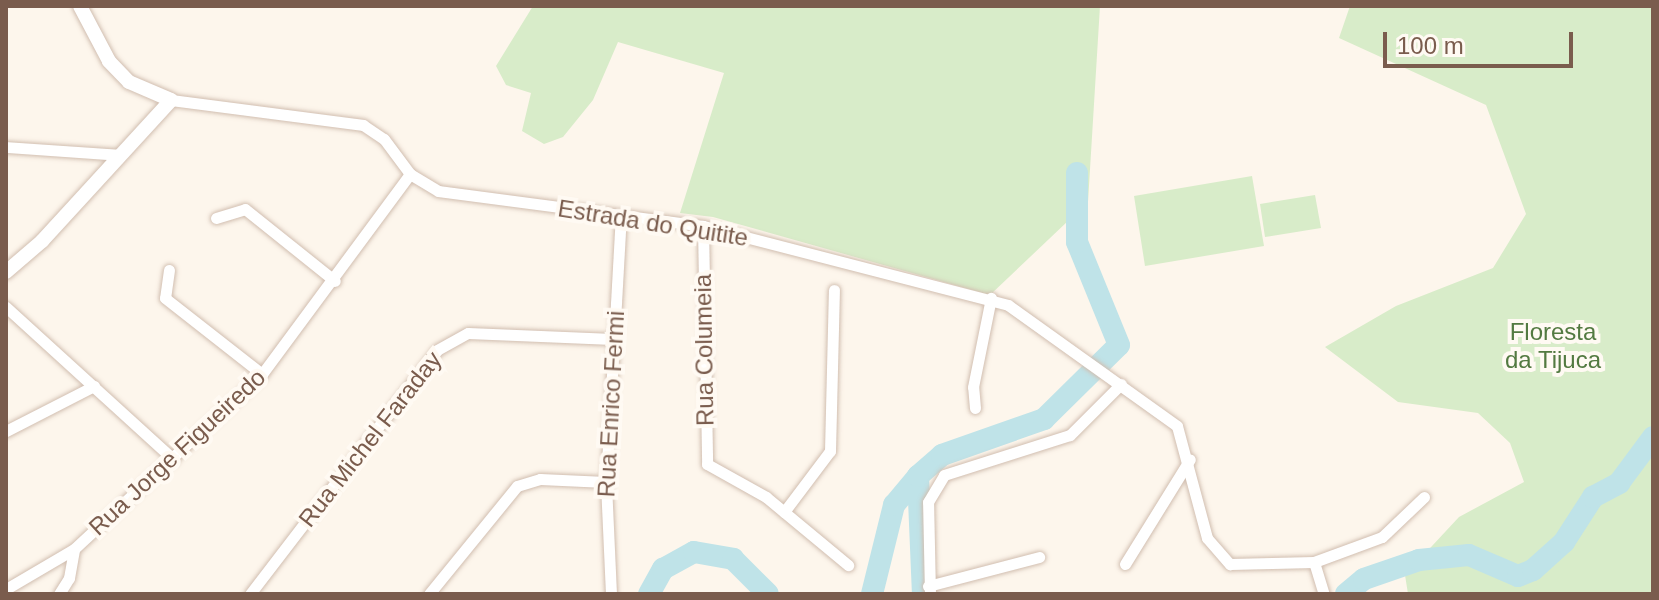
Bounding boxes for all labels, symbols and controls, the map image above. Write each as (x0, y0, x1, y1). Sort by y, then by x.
scale bar (1387, 16, 1577, 66)
text: 100 m (1397, 32, 1464, 59)
street label: Estrada do Quitite (556, 194, 750, 252)
street label: Rua Columeia (688, 274, 720, 426)
street label: Rua Enrico Fermi (592, 310, 630, 498)
park label: Floresta da Tijuca (1505, 318, 1601, 374)
street label: Rua Michel Faraday (293, 346, 447, 532)
street label: Rua Jorge Figueiredo (83, 363, 271, 541)

